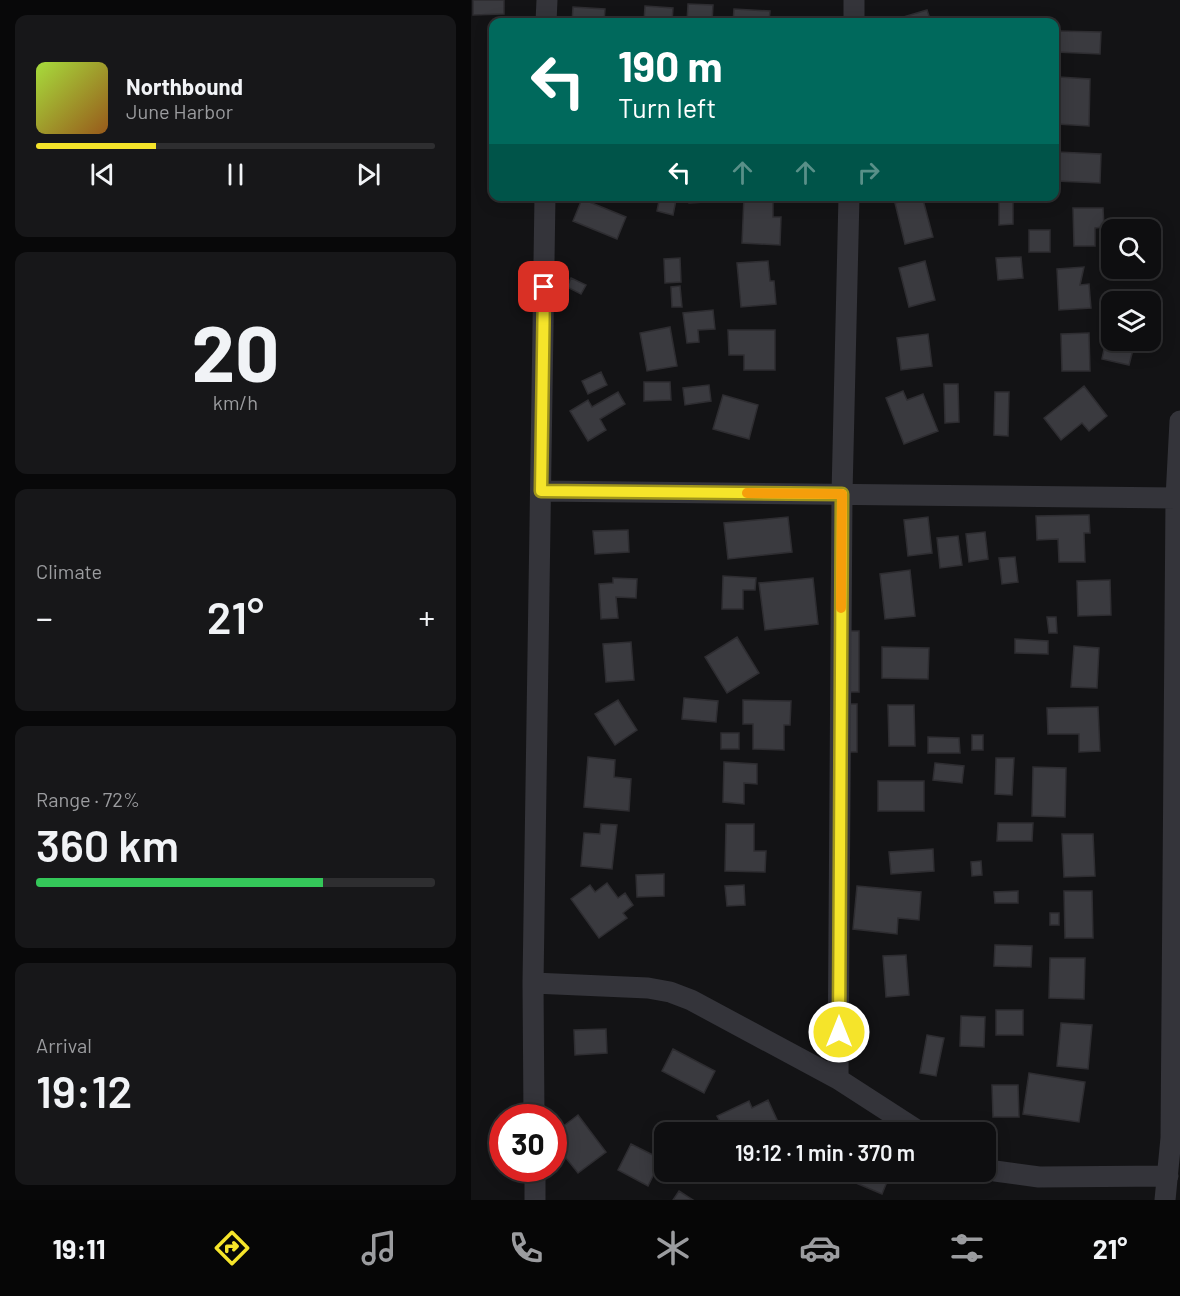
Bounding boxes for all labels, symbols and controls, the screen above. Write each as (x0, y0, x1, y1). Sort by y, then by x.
text: 190 m (618, 40, 723, 90)
icon: left (519, 42, 597, 120)
text: Northbound (126, 73, 243, 99)
text: Turn left (618, 91, 716, 123)
text: June Harbor (126, 99, 233, 123)
icon: left (663, 156, 696, 189)
icon: ahead (726, 156, 759, 189)
icon: ahead (789, 156, 822, 189)
icon: right (852, 156, 885, 189)
icon: previous (86, 158, 119, 191)
icon: pause (219, 158, 252, 191)
icon: next (352, 158, 385, 191)
map controls (1101, 219, 1161, 351)
button: search (1101, 219, 1161, 279)
pin (518, 261, 569, 312)
icon: arrive (527, 270, 560, 303)
button: layers (1101, 291, 1161, 351)
text: 20 (191, 304, 280, 398)
text: km/h (213, 390, 258, 414)
text: Climate (36, 559, 102, 583)
text: 21° (207, 589, 264, 643)
text: − (36, 597, 53, 637)
text: + (418, 597, 435, 637)
text: Range · 72% (36, 787, 140, 811)
text: 360 km (36, 817, 179, 871)
position arrow (807, 1000, 871, 1064)
text: Arrival (36, 1033, 92, 1057)
text: 19:12 (36, 1063, 132, 1117)
speed limit sign: 30 (489, 1104, 567, 1182)
text: 19:12 · 1 min · 370 m (735, 1139, 915, 1165)
icon: directions (211, 1227, 253, 1269)
icon: music (358, 1227, 400, 1269)
icon: phone (505, 1227, 547, 1269)
icon: climate (652, 1227, 694, 1269)
icon: car (799, 1227, 841, 1269)
icon: filters (946, 1227, 988, 1269)
text: 19:11 (53, 1232, 106, 1264)
text: 21° (1093, 1232, 1127, 1264)

